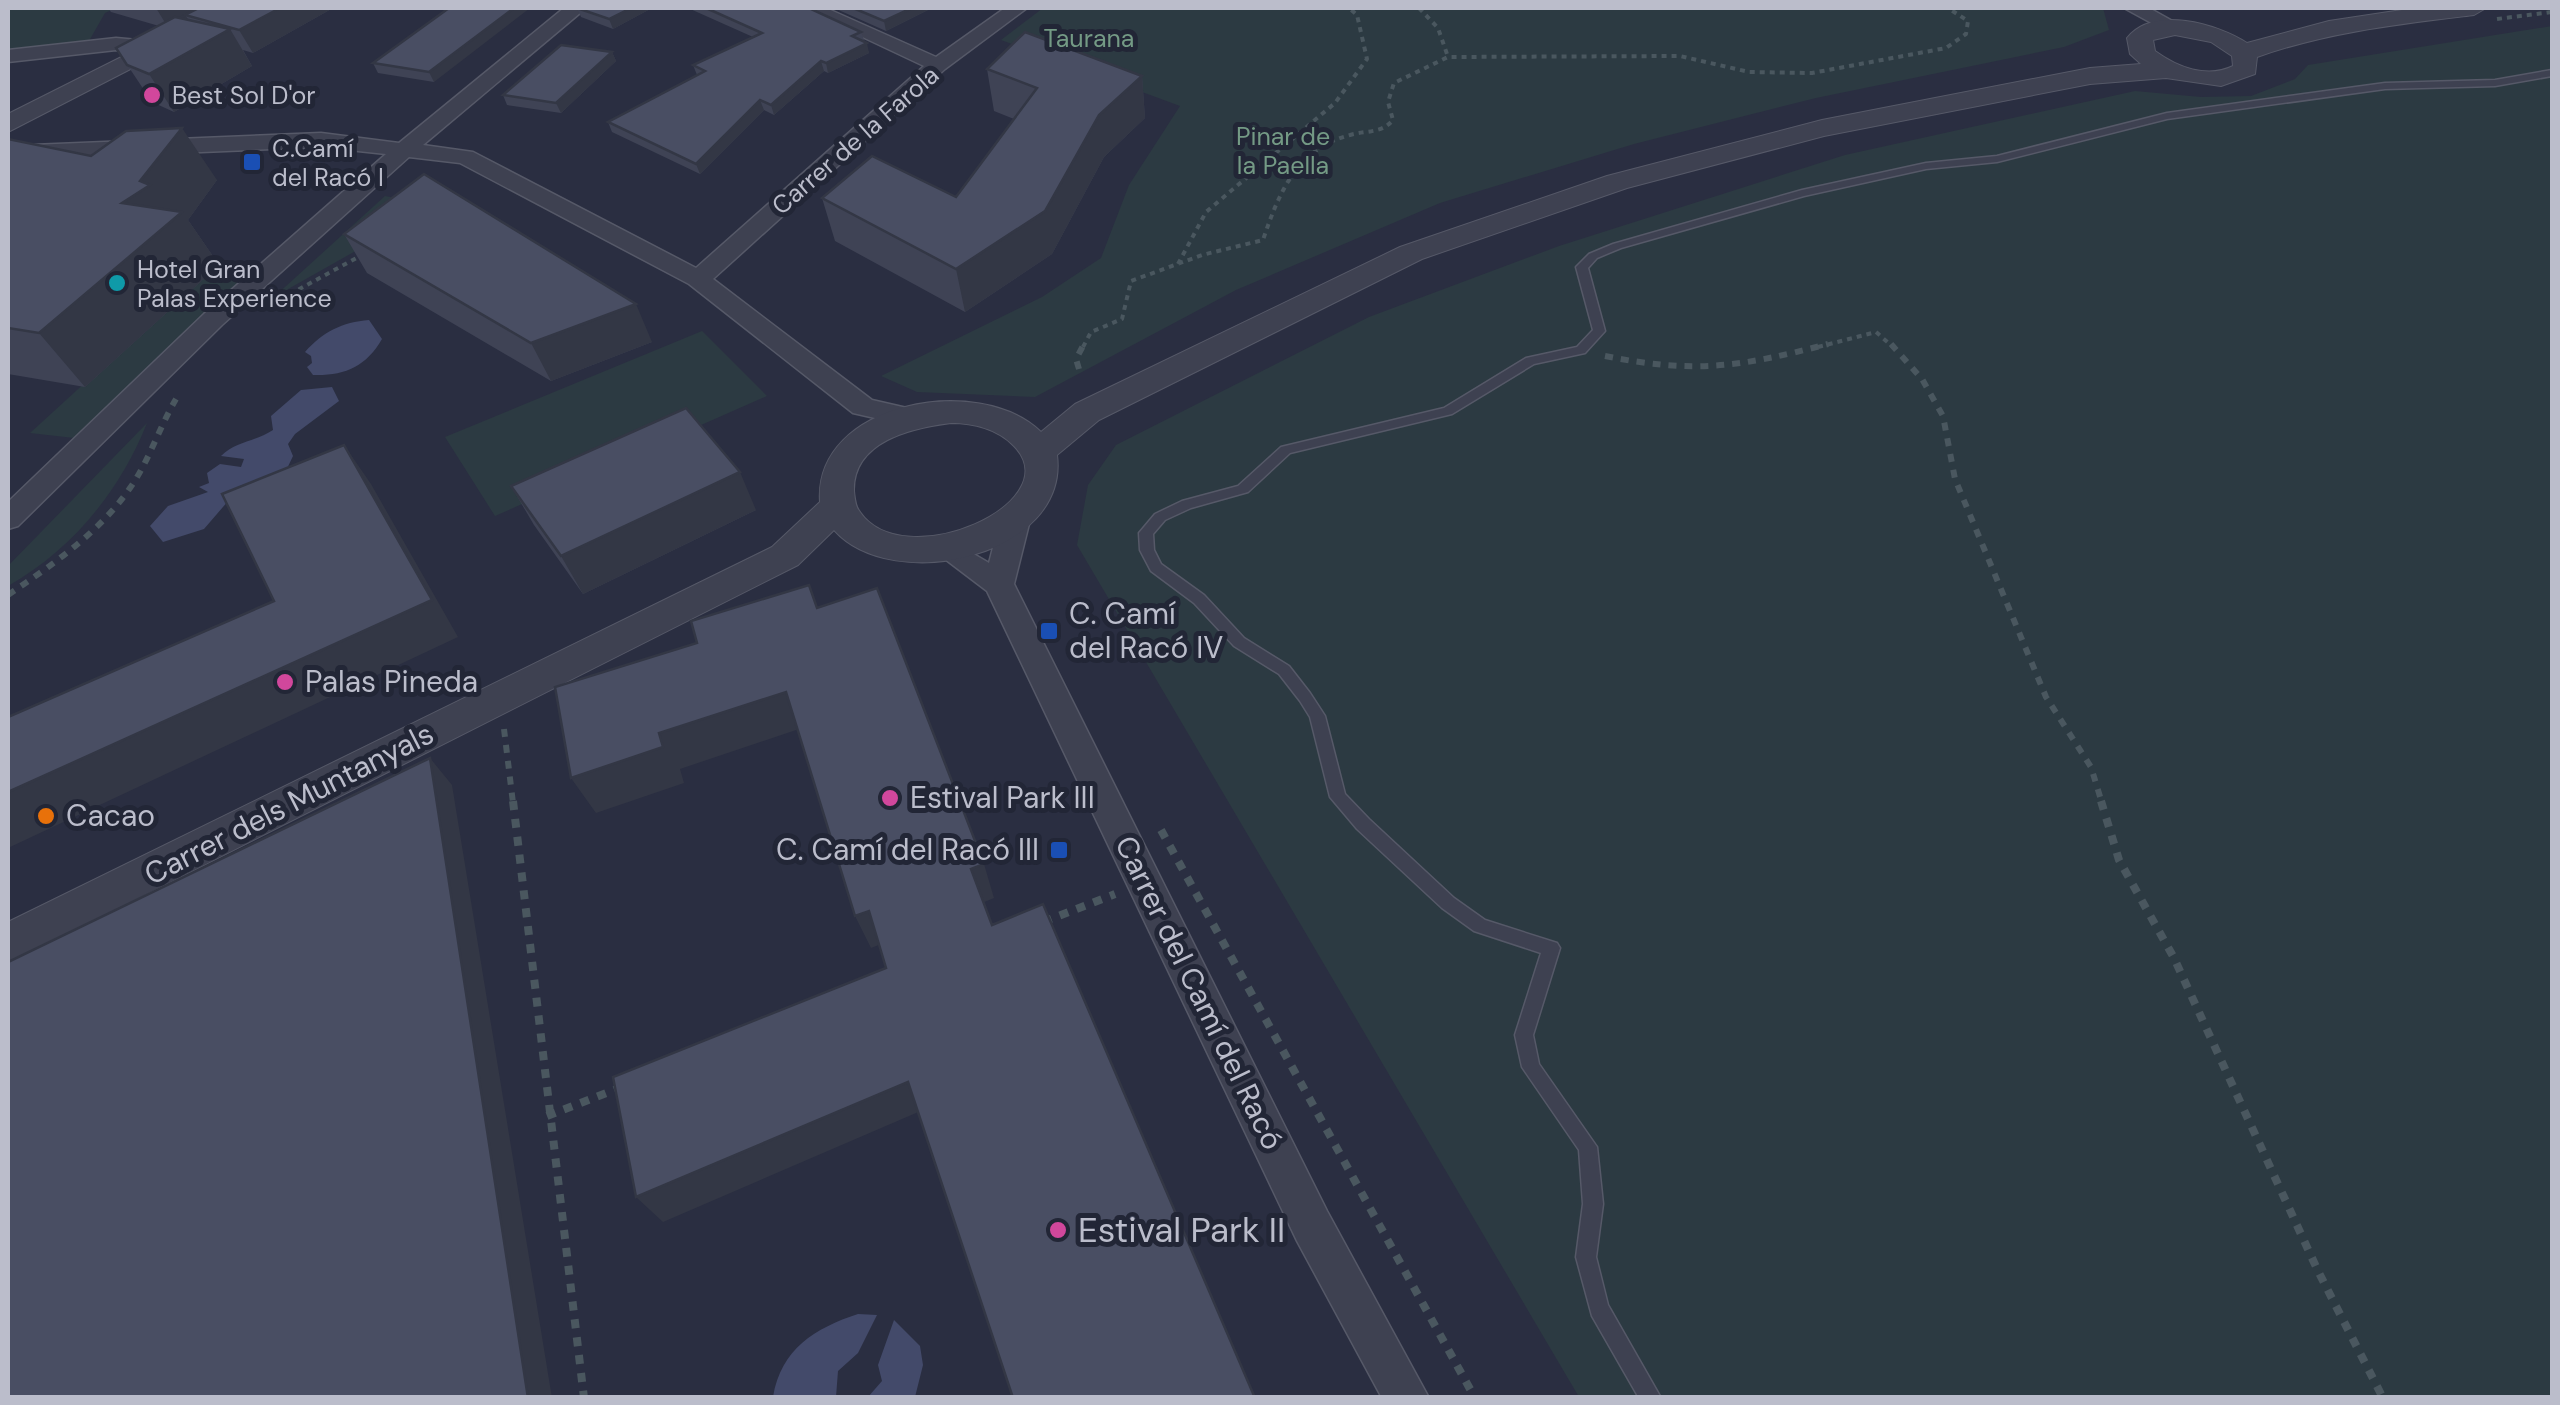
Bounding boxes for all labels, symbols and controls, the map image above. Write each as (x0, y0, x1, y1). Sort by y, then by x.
park label: Taurana (1044, 22, 1134, 55)
street label: Carrer de la Farola (765, 59, 946, 222)
place label: Best Sol D'or (172, 79, 315, 112)
marker: Best Sol D'or (141, 84, 163, 106)
park label: Pinar de la Paella (1236, 120, 1330, 182)
place label: C.Camí del Racó I (272, 132, 384, 194)
marker: C.Camí del Racó I (241, 151, 263, 173)
place label: Hotel Gran Palas Experience (137, 253, 332, 315)
marker: Hotel Gran Palas Experience (106, 272, 128, 294)
place label: C. Camí del Racó IV (1069, 594, 1223, 667)
marker: C. Camí del Racó IV (1038, 620, 1060, 642)
place label: Palas Pineda (305, 662, 478, 701)
marker: Palas Pineda (274, 671, 296, 693)
street label: Carrer dels Muntanyals (138, 714, 440, 893)
place label: Estival Park III (910, 778, 1095, 817)
marker: Estival Park III (879, 787, 901, 809)
place label: Cacao (66, 796, 155, 835)
marker: Cacao (35, 805, 57, 827)
street label: Carrer del Camí del Racó (1106, 829, 1292, 1156)
place label: C. Camí del Racó III (776, 830, 1039, 869)
marker: C. Camí del Racó III (1048, 839, 1070, 861)
place label: Estival Park II (1078, 1207, 1285, 1253)
marker: Estival Park II (1047, 1219, 1069, 1241)

